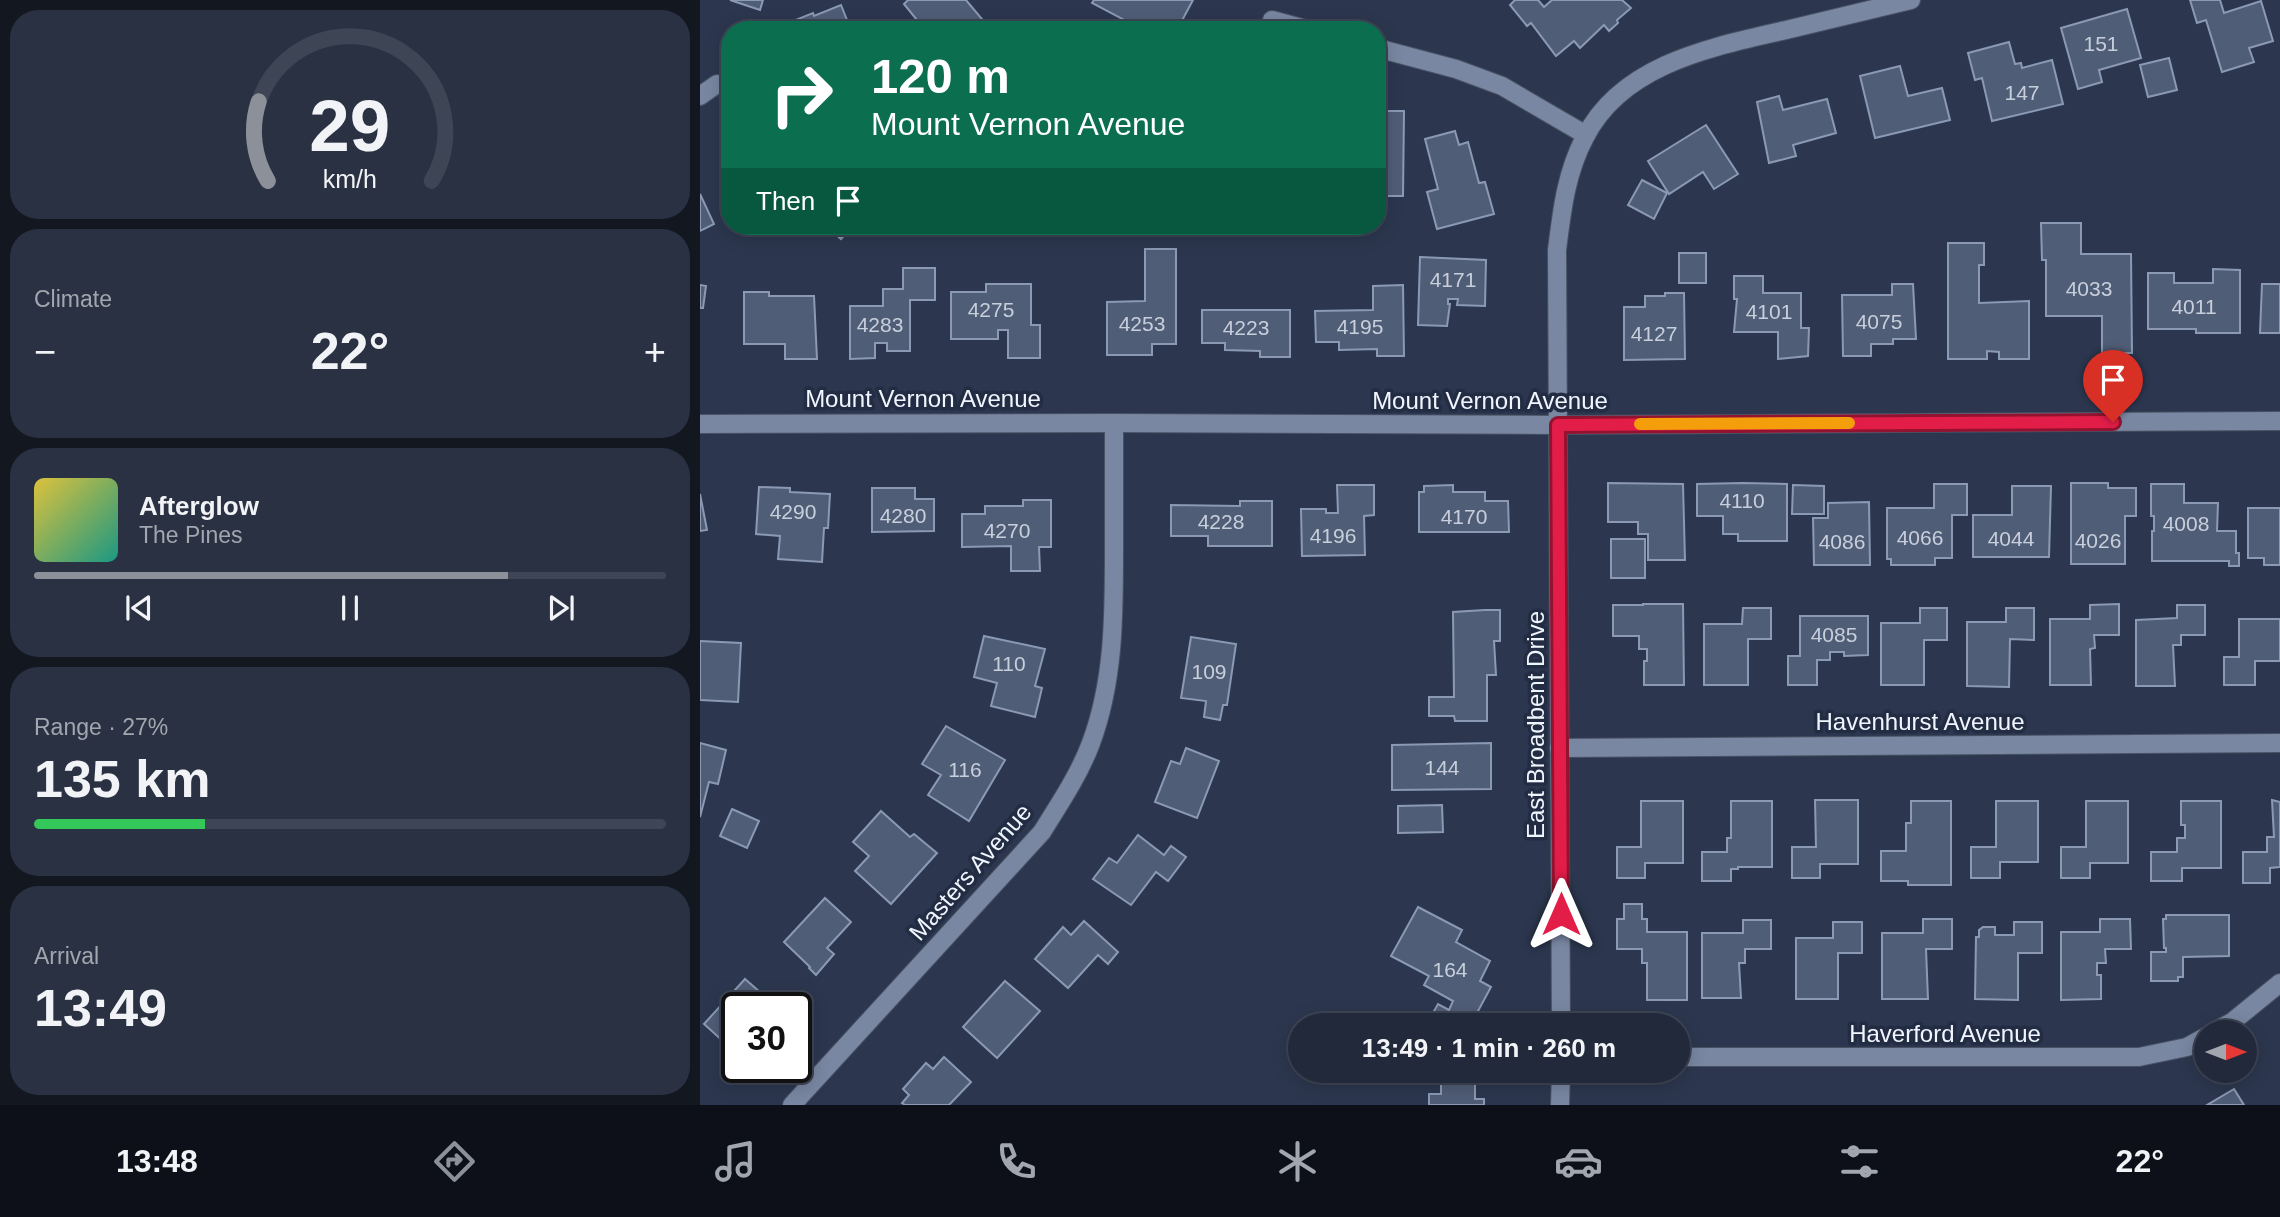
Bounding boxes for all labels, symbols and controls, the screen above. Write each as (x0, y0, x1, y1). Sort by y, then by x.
house number: 151 (2083, 32, 2119, 55)
icon: right (756, 49, 847, 140)
text: 120 m (871, 49, 1010, 103)
house number: 147 (2004, 81, 2040, 104)
text: 29 (310, 85, 390, 166)
text: Mount Vernon Avenue (871, 106, 1185, 142)
text: km/h (323, 164, 377, 192)
icon: arrive (829, 182, 867, 220)
text: Then (756, 186, 815, 216)
house number: 4171 (1430, 268, 1476, 291)
house number: 4033 (2066, 277, 2112, 300)
text: Climate (34, 286, 112, 312)
house number: 4011 (2171, 295, 2217, 318)
house number: 4275 (968, 298, 1014, 321)
house number: 4101 (1746, 300, 1792, 323)
house number: 4075 (1856, 310, 1902, 333)
house number: 4253 (1119, 312, 1165, 335)
house number: 4283 (857, 313, 903, 336)
house number: 4195 (1337, 315, 1383, 338)
house number: 4223 (1223, 316, 1269, 339)
text: 22° (311, 322, 389, 380)
house number: 4127 (1631, 322, 1677, 345)
text: − (34, 331, 56, 373)
text: + (644, 331, 666, 373)
pin (2083, 350, 2143, 422)
icon: arrive (2094, 361, 2132, 399)
street label: Mount Vernon Avenue (805, 385, 1041, 412)
street label: Mount Vernon Avenue (1372, 387, 1608, 414)
house number: 4110 (1719, 489, 1765, 512)
text: Afterglow (139, 491, 259, 521)
house number: 4290 (770, 500, 816, 523)
house number: 4280 (880, 504, 926, 527)
house number: 4170 (1441, 505, 1487, 528)
house number: 4228 (1198, 510, 1244, 533)
house number: 4008 (2163, 512, 2209, 535)
house number: 4270 (984, 519, 1030, 542)
text: The Pines (139, 522, 243, 548)
house number: 4196 (1310, 524, 1356, 547)
house number: 4066 (1897, 526, 1943, 549)
house number: 4044 (1988, 527, 2035, 550)
house number: 4026 (2075, 529, 2121, 552)
house number: 4086 (1819, 530, 1865, 553)
icon: previous (120, 589, 158, 627)
icon: pause (331, 589, 369, 627)
icon: next (542, 589, 580, 627)
street label: East Broadbent Drive (1522, 611, 1549, 839)
house number: 4085 (1811, 623, 1857, 646)
house number: 110 (992, 652, 1026, 675)
house number: 109 (1191, 660, 1227, 683)
street label: Havenhurst Avenue (1815, 708, 2025, 735)
text: Range · 27% (34, 714, 168, 740)
text: 135 km (34, 750, 210, 808)
house number: 144 (1424, 756, 1460, 779)
house number: 116 (948, 758, 982, 781)
street label: Masters Avenue (904, 798, 1036, 946)
position arrow (1524, 877, 1598, 951)
text: Arrival (34, 943, 99, 969)
house number: 164 (1432, 958, 1468, 981)
text: 13:49 (34, 979, 167, 1037)
speed limit sign: 30 (721, 992, 812, 1083)
street label: Haverford Avenue (1849, 1020, 2041, 1047)
north arrow (2194, 1020, 2258, 1083)
map controls (2194, 1020, 2257, 1083)
text: 13:49 · 1 min · 260 m (1362, 1033, 1616, 1063)
icon: directions (430, 1137, 479, 1186)
icon: music (711, 1137, 760, 1186)
icon: phone (992, 1137, 1041, 1186)
icon: climate (1273, 1137, 1322, 1186)
icon: car (1554, 1137, 1603, 1186)
icon: filters (1835, 1137, 1884, 1186)
text: 13:48 (116, 1143, 198, 1179)
text: 22° (2116, 1143, 2164, 1179)

